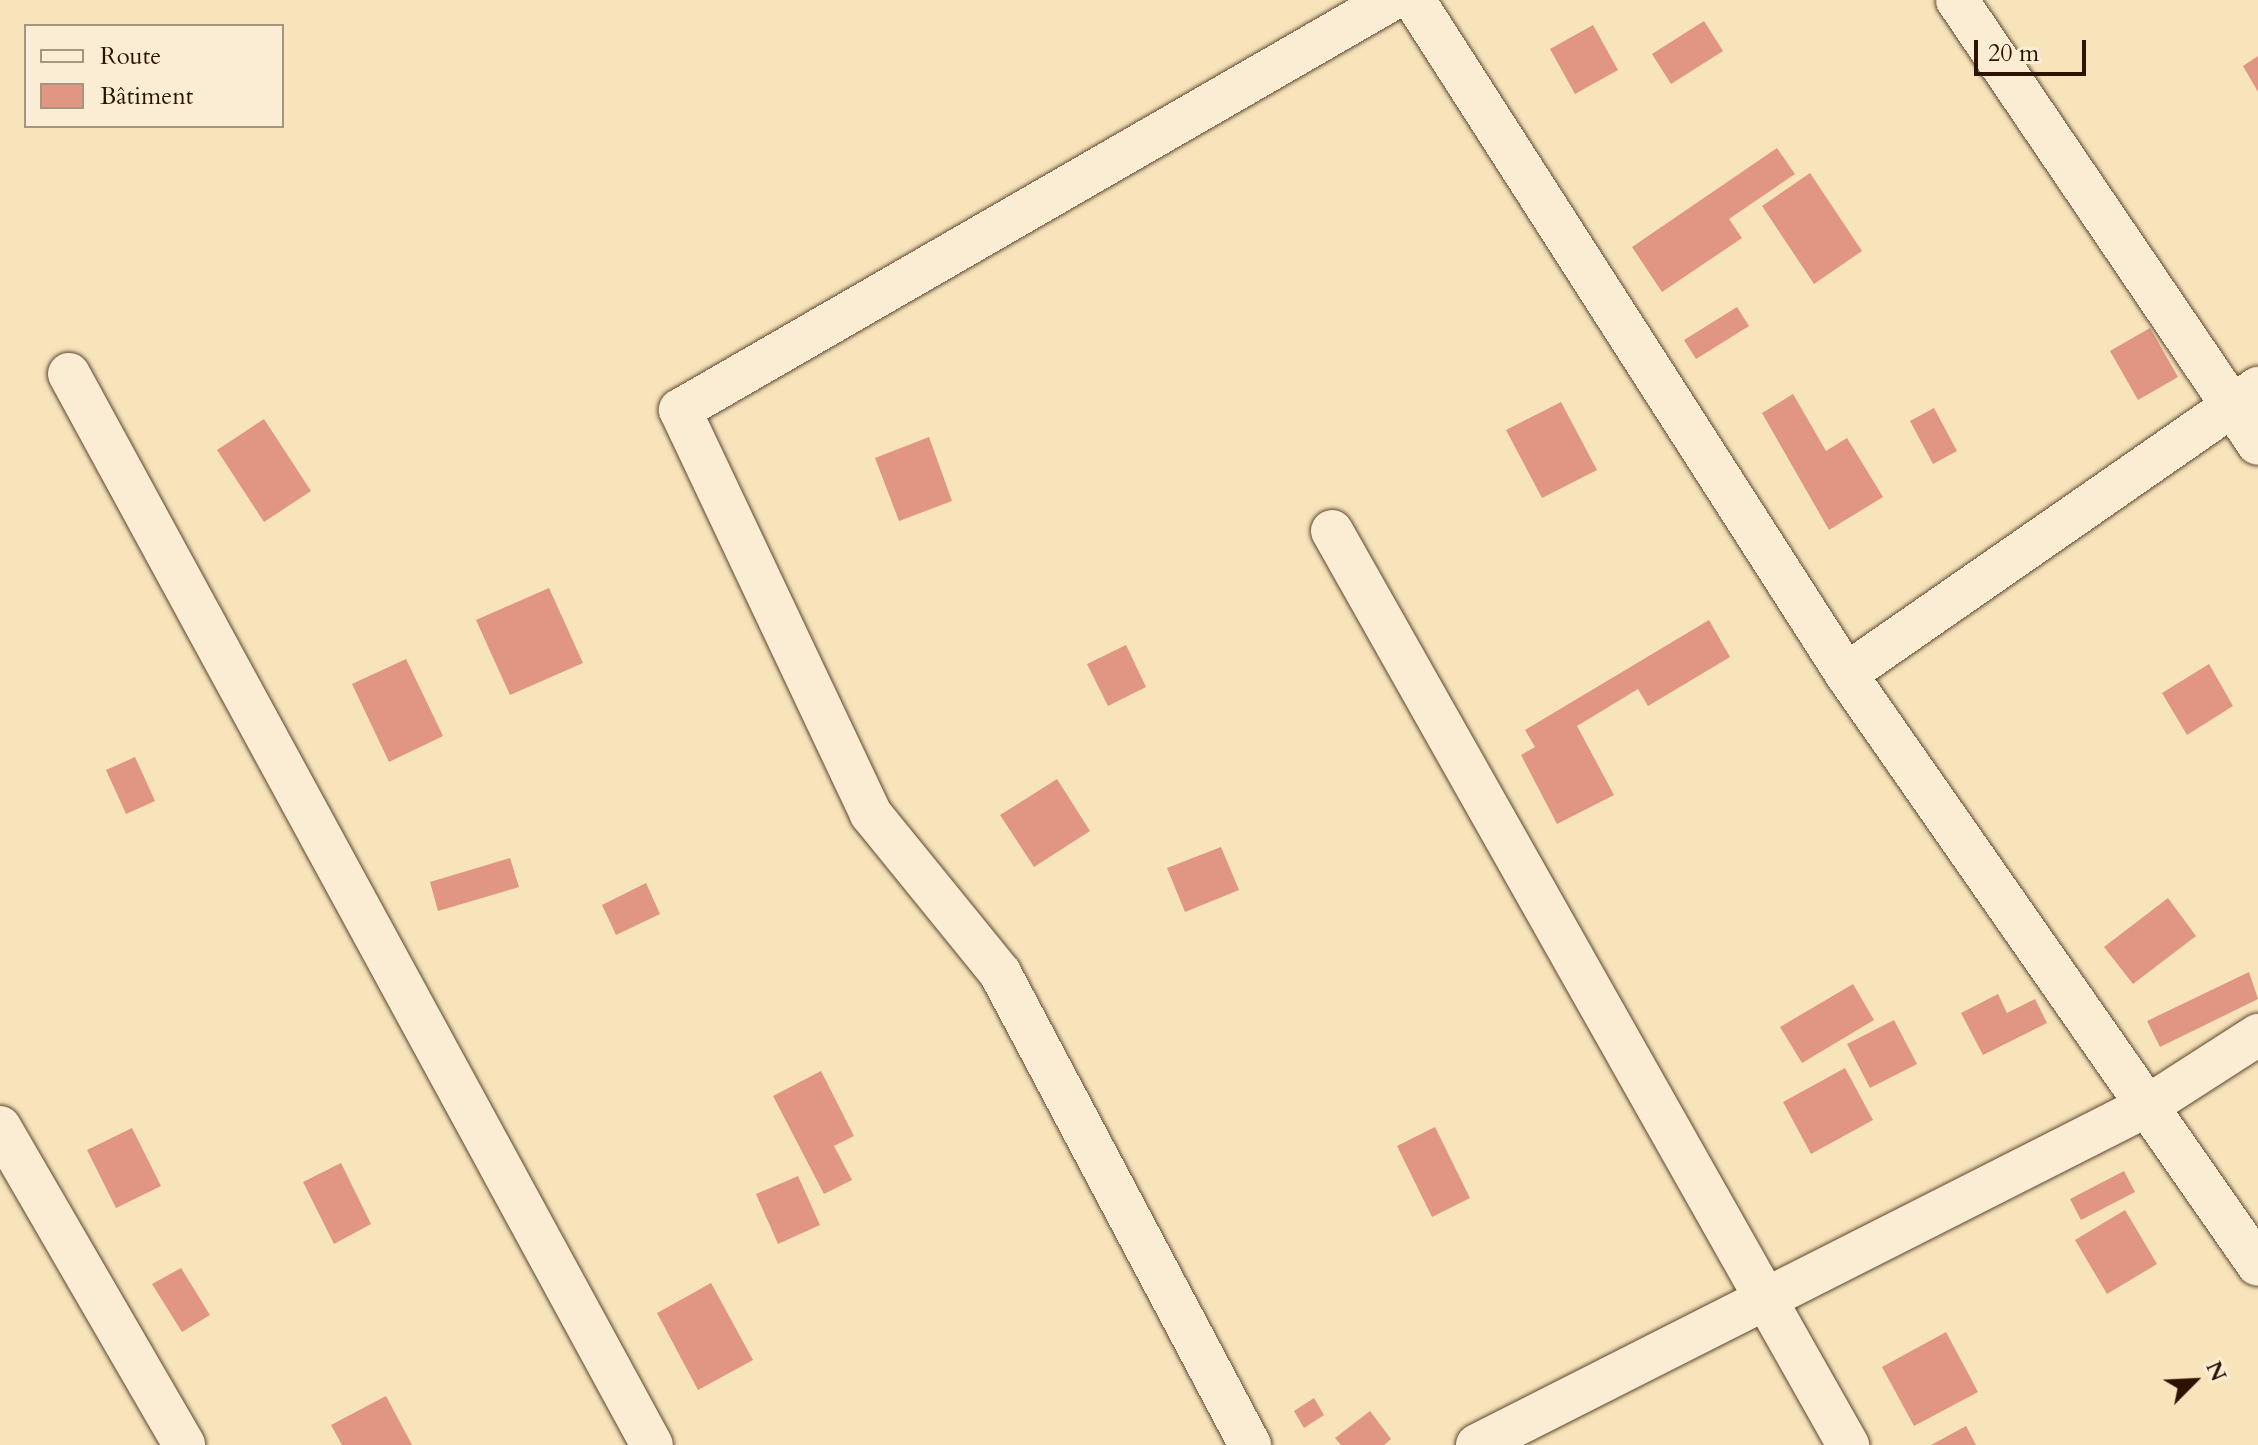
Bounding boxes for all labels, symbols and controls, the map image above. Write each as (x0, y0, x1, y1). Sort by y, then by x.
legend (24, 24, 284, 128)
scale bar (1978, 24, 2090, 74)
text: 20 m (1988, 37, 2039, 70)
text: Route (100, 40, 161, 73)
text: Bâtiment (100, 80, 193, 113)
north arrow (2154, 1341, 2234, 1421)
text: N (2198, 1356, 2234, 1386)

